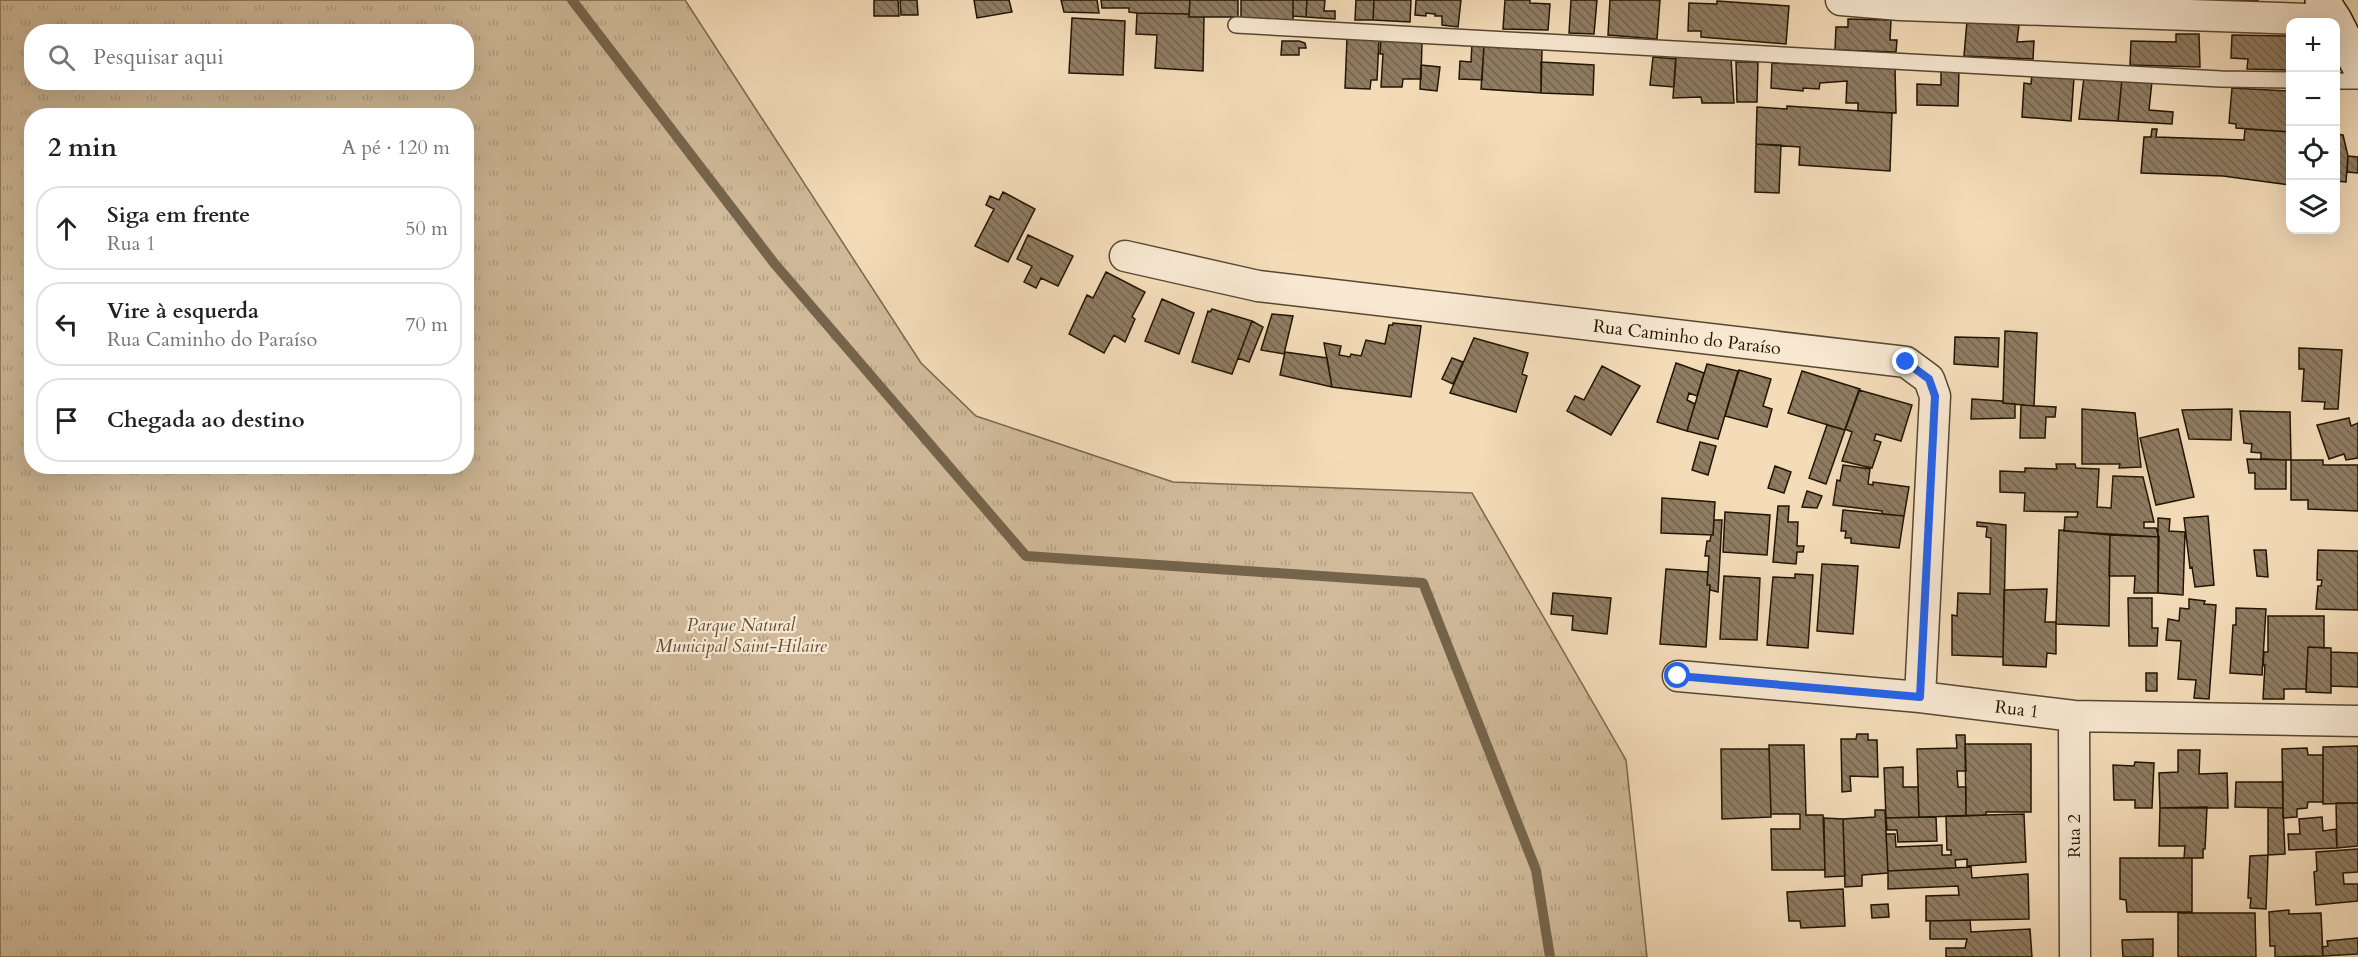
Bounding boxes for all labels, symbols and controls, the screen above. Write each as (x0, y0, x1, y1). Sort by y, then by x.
map controls (2286, 18, 2340, 234)
button: + (2286, 18, 2340, 72)
search box (24, 24, 474, 90)
icon: search (45, 41, 78, 74)
text: Pesquisar aqui (93, 42, 224, 72)
button: − (2286, 72, 2340, 126)
button: locate (2286, 126, 2340, 180)
text: 2 min (48, 130, 117, 165)
text: A pé · 120 m (342, 134, 450, 161)
button: layers (2286, 180, 2340, 234)
text: Siga em frente (107, 200, 250, 230)
icon: ahead (50, 212, 83, 245)
text: 50 m (405, 215, 448, 242)
text: Rua 1 (107, 230, 156, 257)
text: Vire à esquerda (107, 296, 259, 326)
icon: left (50, 308, 83, 341)
text: 70 m (405, 311, 448, 338)
street label: Rua Caminho do Paraíso (1592, 314, 1783, 361)
text: Rua Caminho do Paraíso (107, 326, 317, 353)
route end (1892, 348, 1918, 374)
icon: arrive (50, 404, 83, 437)
text: Chegada ao destino (107, 405, 305, 435)
park label: Parque Natural Municipal Saint-Hilaire (655, 613, 828, 659)
route start (1664, 662, 1690, 688)
street label: Rua 1 (1993, 694, 2040, 725)
street label: Rua 2 (2062, 814, 2087, 858)

